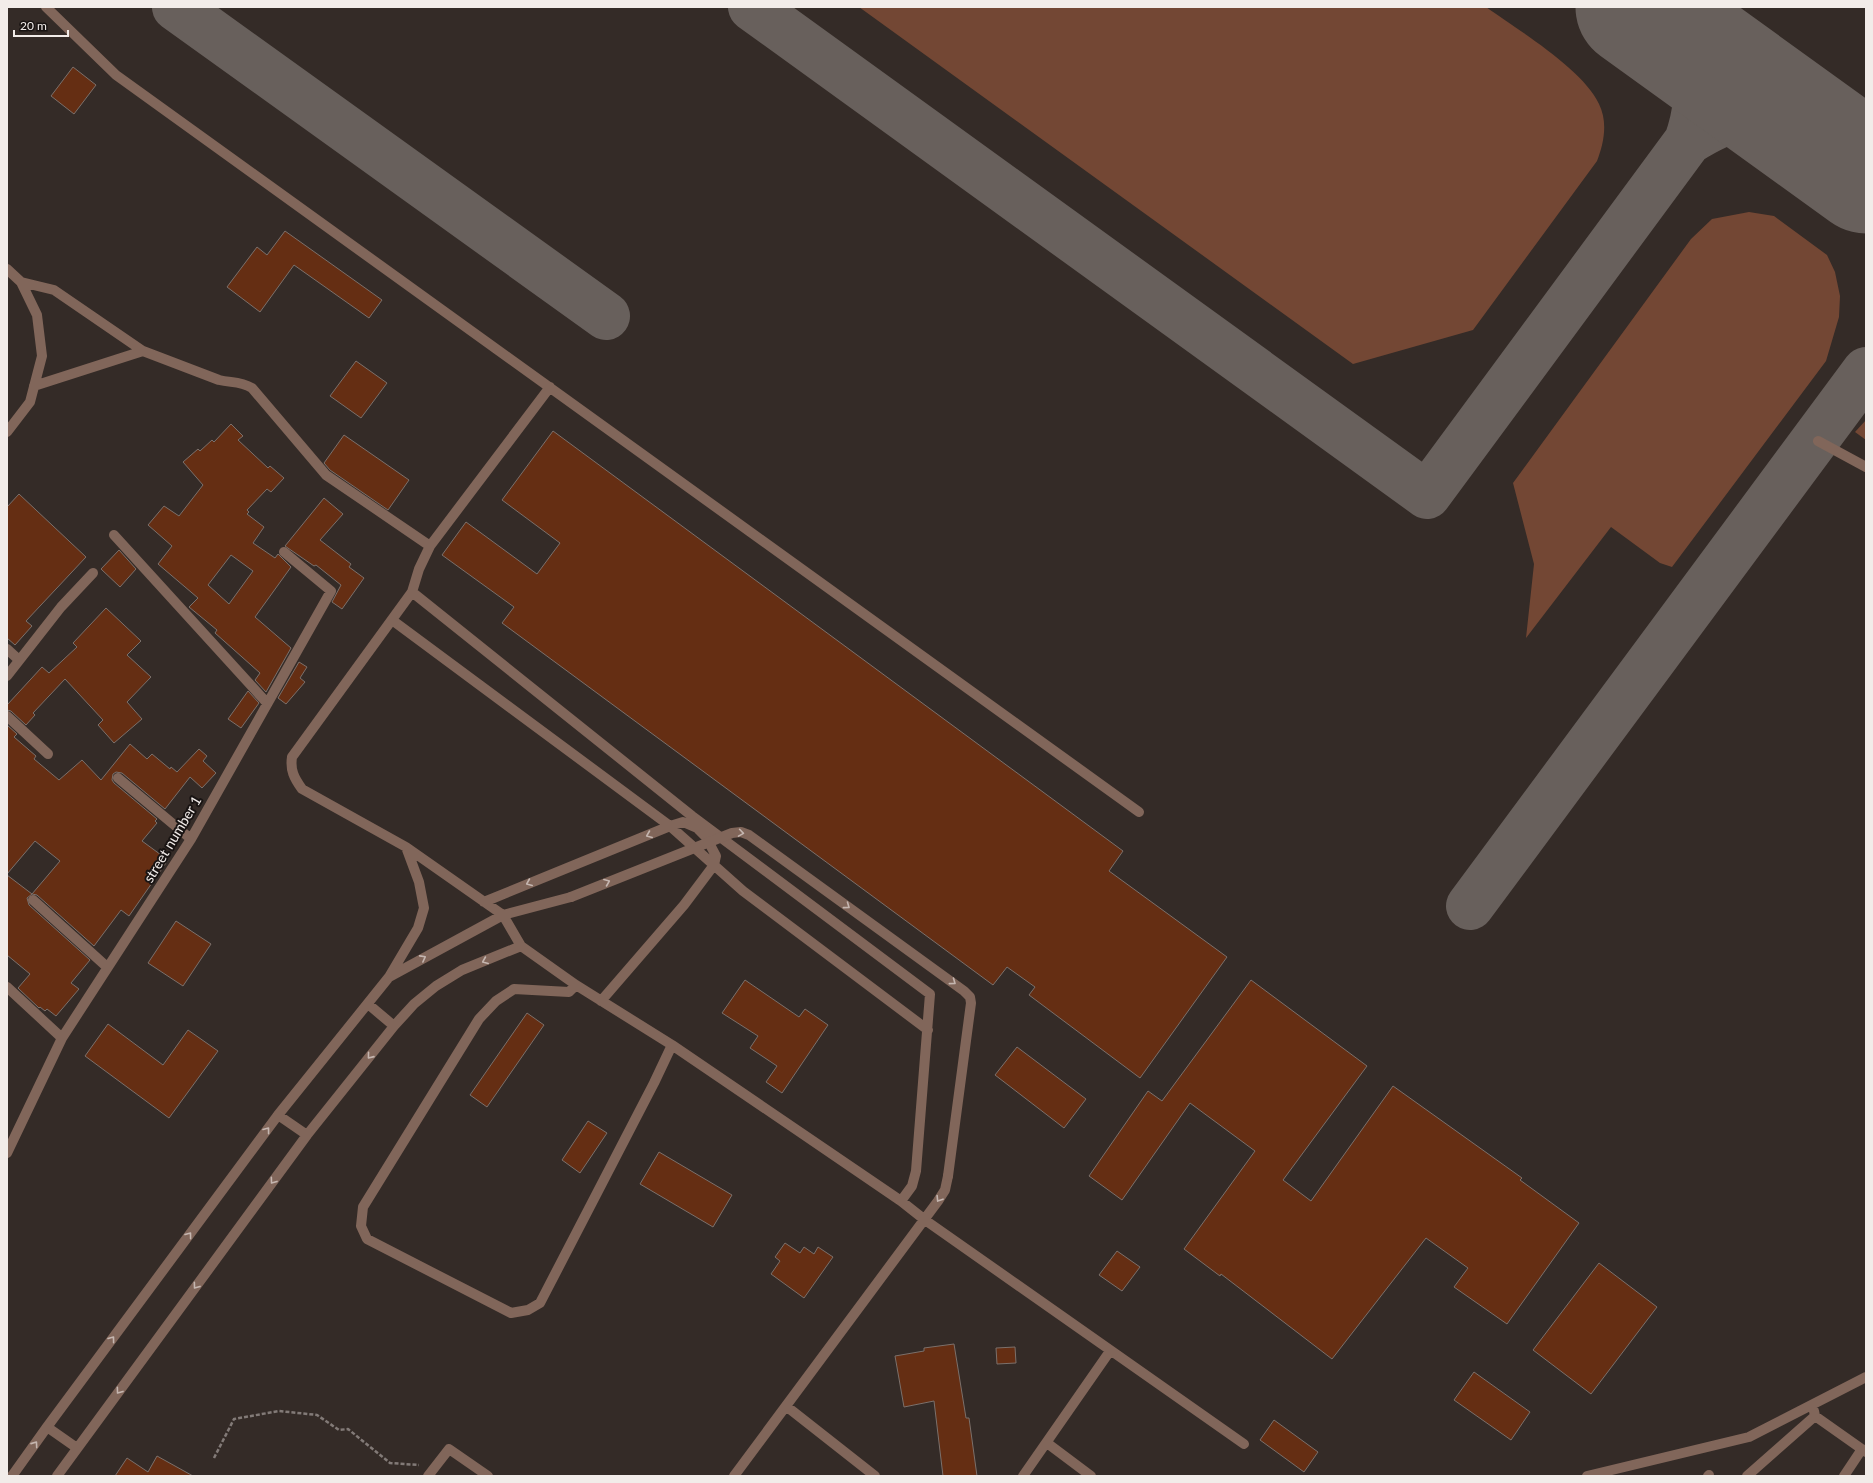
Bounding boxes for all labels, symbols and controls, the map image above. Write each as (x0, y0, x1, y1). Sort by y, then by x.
scale bar (14, 12, 68, 38)
text: 20 m (20, 18, 47, 33)
street label: street number 1 (139, 793, 205, 885)
one-way arrow (738, 828, 744, 837)
one-way arrow (646, 830, 653, 838)
one-way arrow (525, 879, 532, 887)
one-way arrow (603, 879, 610, 887)
one-way arrow (843, 901, 850, 908)
one-way arrow (419, 956, 426, 963)
one-way arrow (482, 956, 490, 964)
one-way arrow (949, 978, 956, 985)
one-way arrow (367, 1052, 374, 1059)
one-way arrow (262, 1128, 269, 1135)
one-way arrow (270, 1177, 278, 1184)
one-way arrow (936, 1195, 944, 1202)
one-way arrow (184, 1232, 191, 1239)
one-way arrow (194, 1281, 201, 1288)
one-way arrow (107, 1337, 114, 1344)
one-way arrow (117, 1386, 124, 1393)
one-way arrow (30, 1441, 38, 1448)

